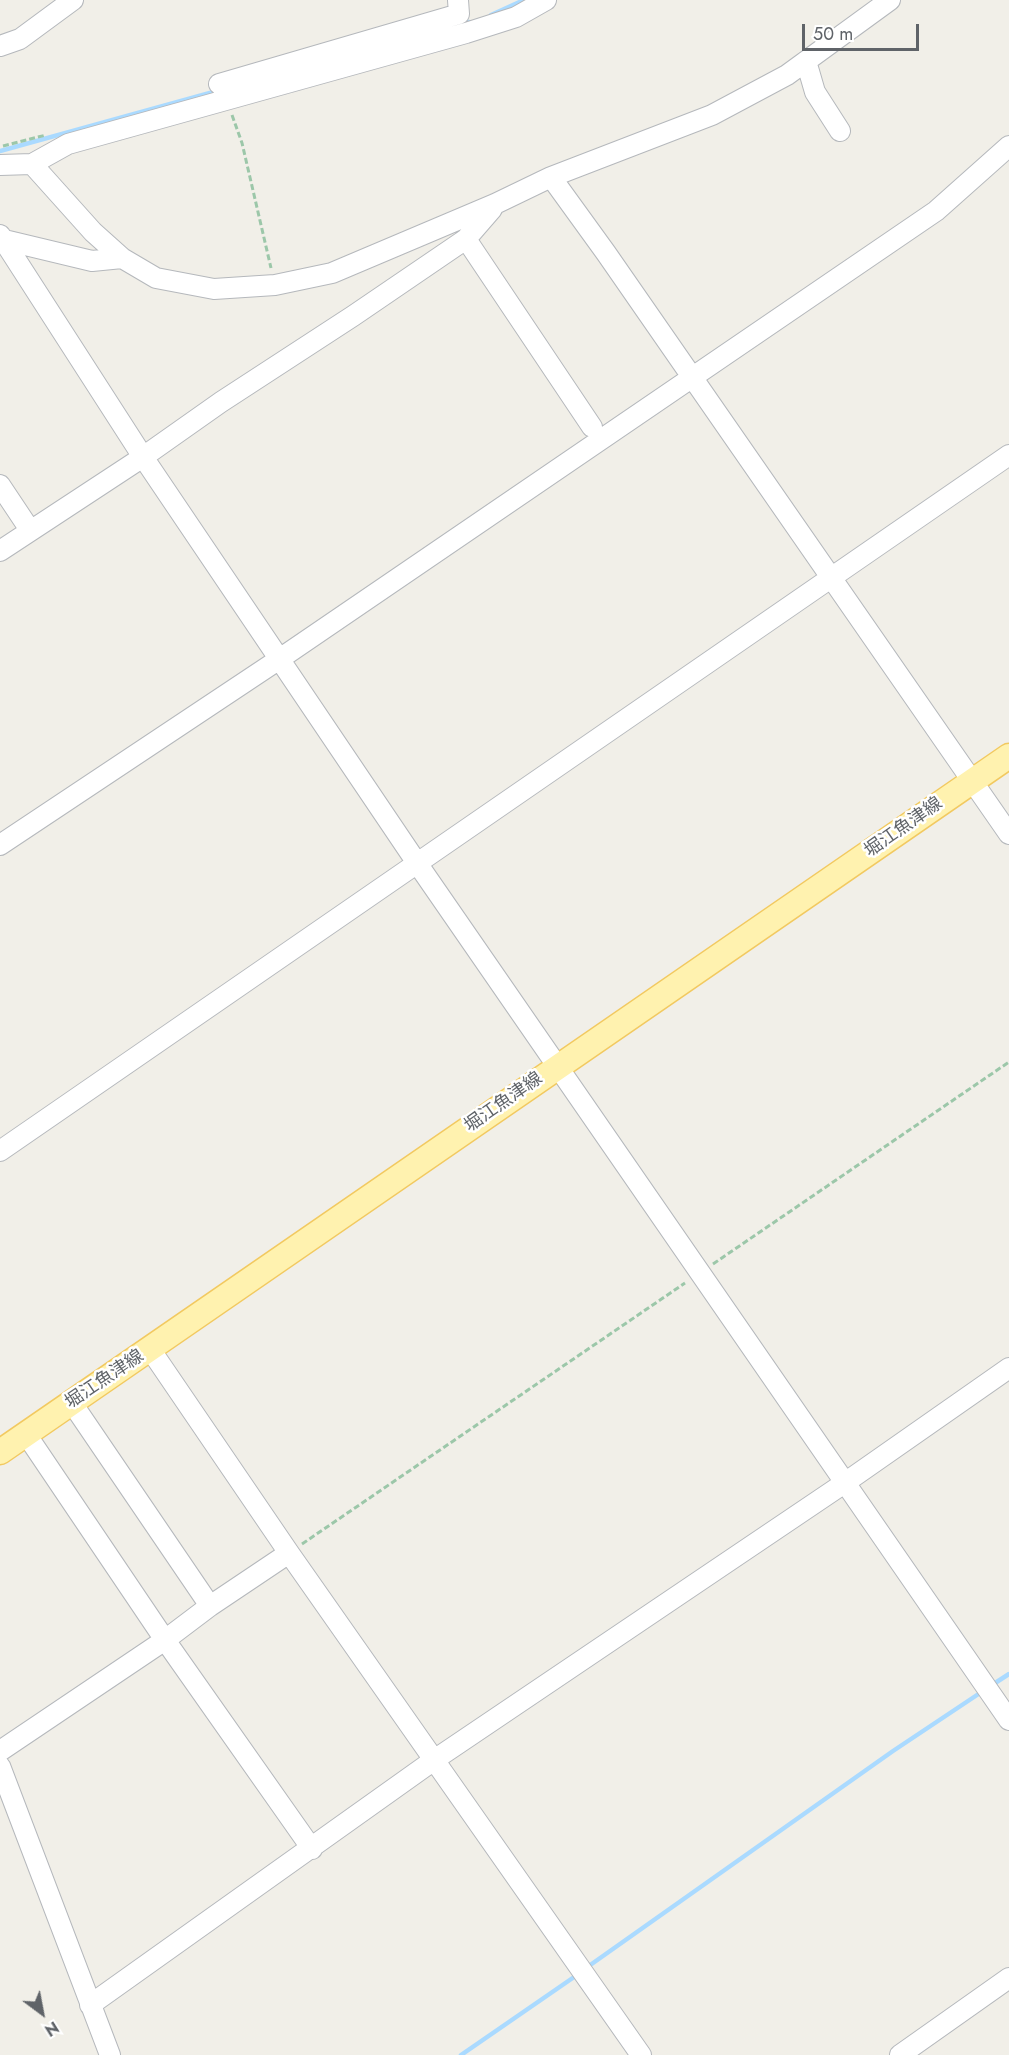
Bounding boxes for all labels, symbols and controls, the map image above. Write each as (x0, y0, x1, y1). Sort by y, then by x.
scale bar (805, 12, 922, 50)
text: 50 m (813, 21, 853, 47)
street label: 堀江魚津線 (861, 793, 947, 863)
street label: 堀江魚津線 (461, 1068, 547, 1138)
street label: 堀江魚津線 (62, 1346, 148, 1414)
north arrow (12, 1983, 72, 2043)
text: N (40, 2016, 63, 2042)

